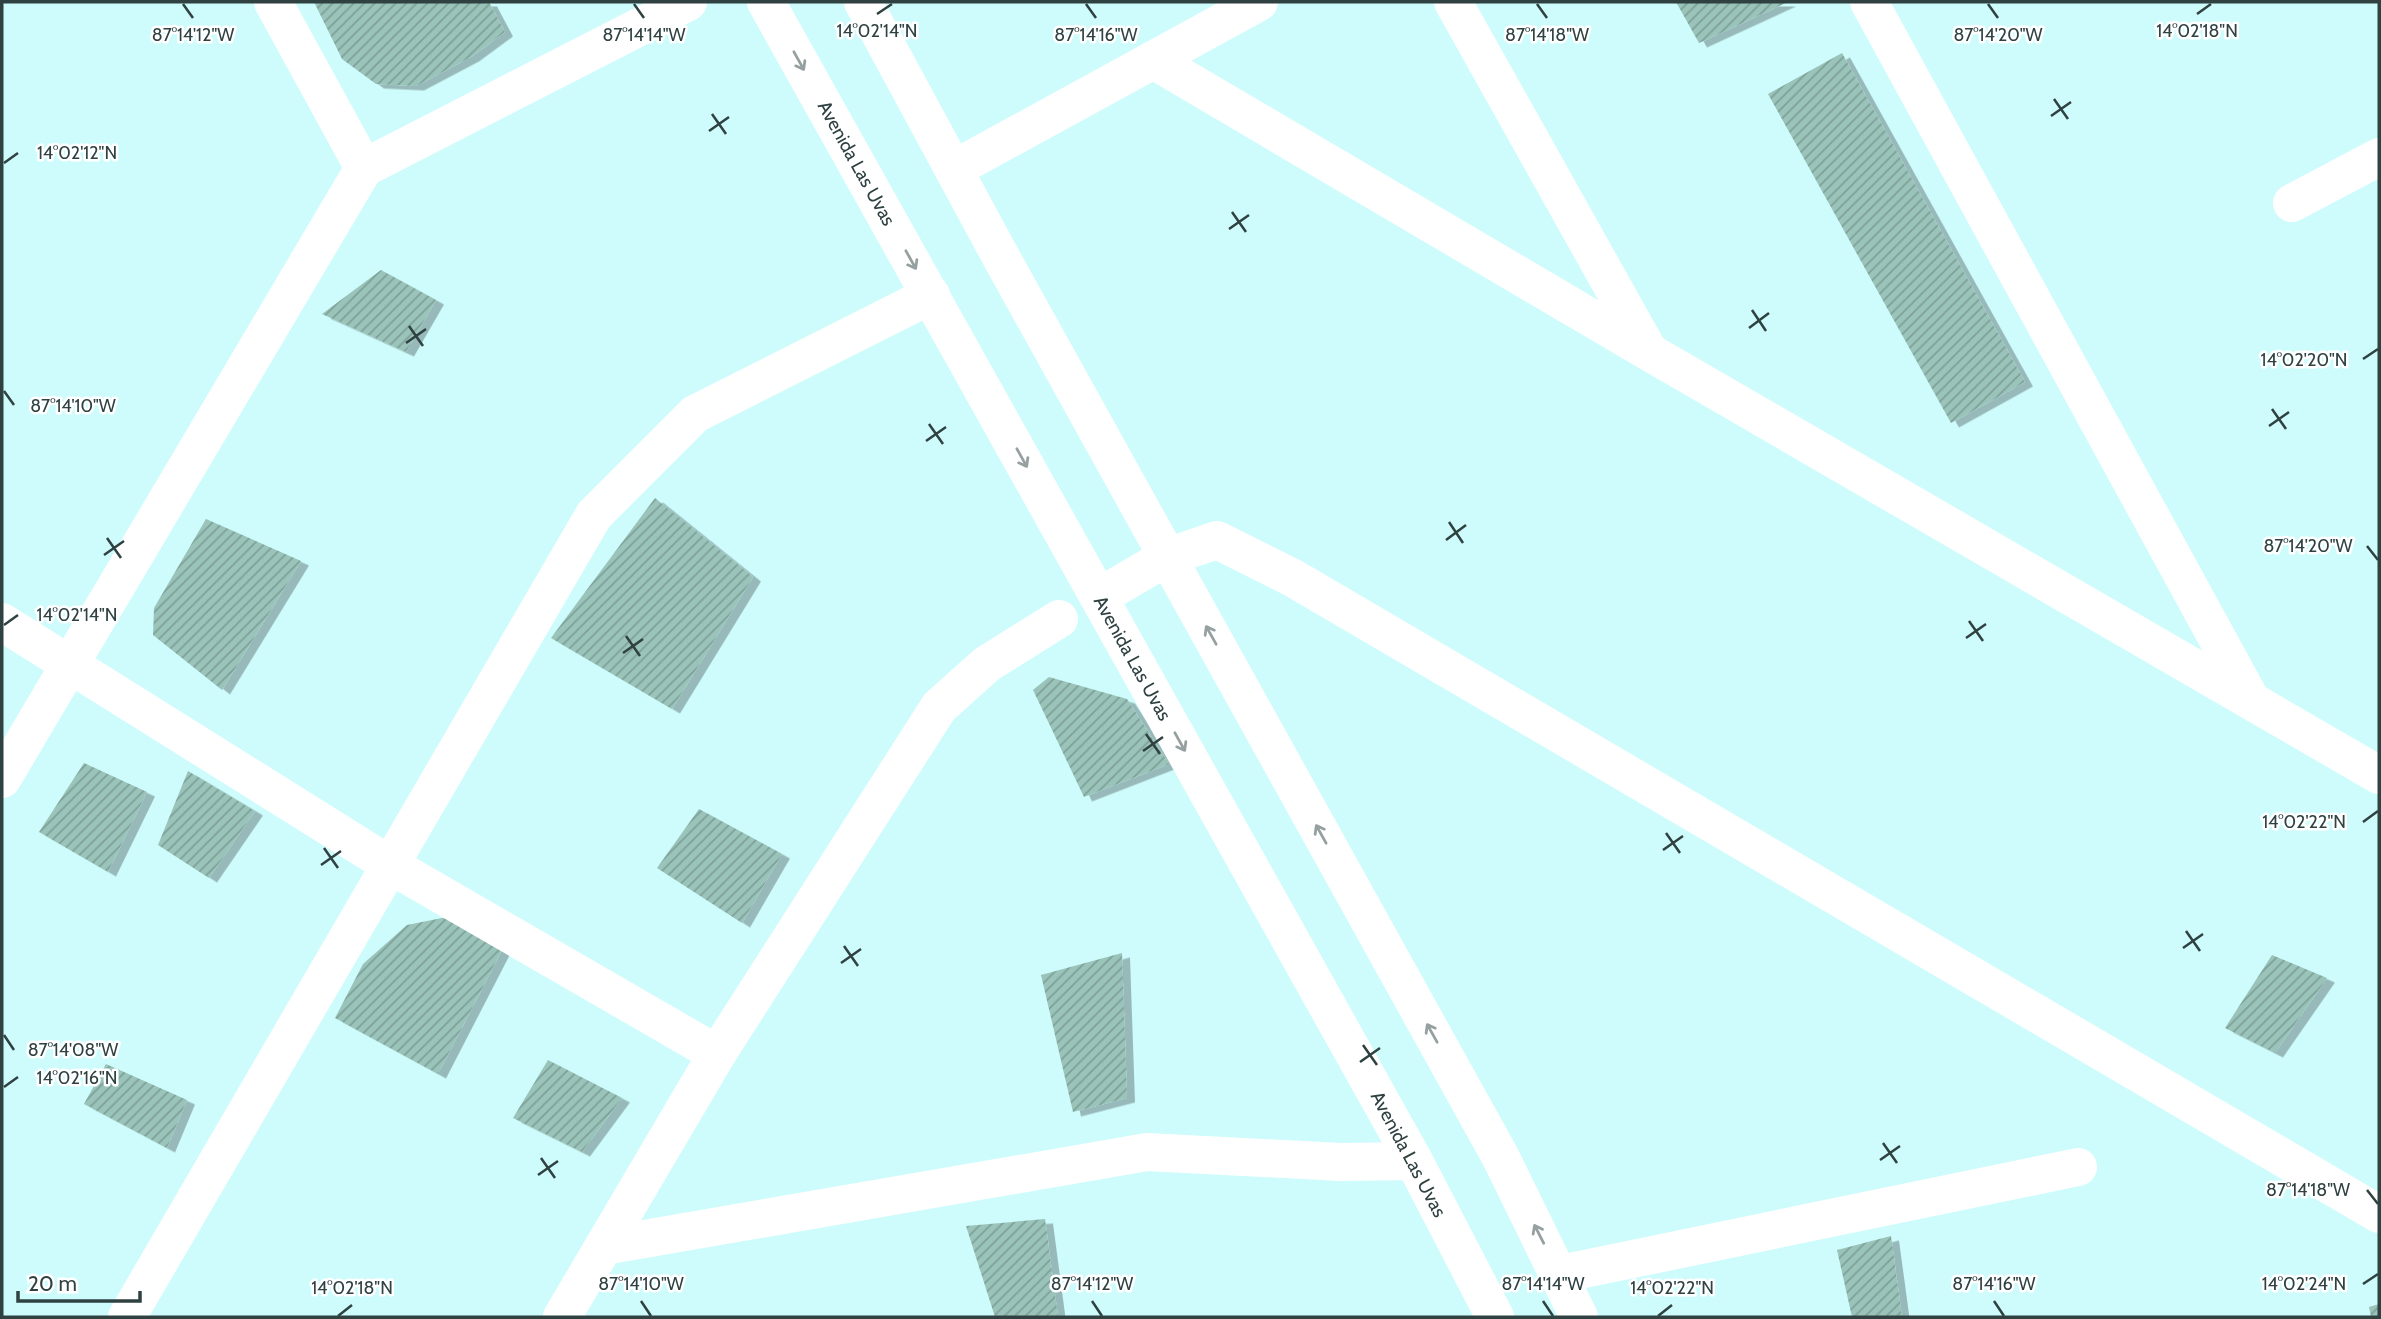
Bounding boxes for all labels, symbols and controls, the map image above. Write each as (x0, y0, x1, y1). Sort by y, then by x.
text: 14°02'14"N (837, 20, 917, 42)
text: 14°02'18"N (2156, 20, 2238, 42)
text: 87°14'12"W (152, 24, 234, 46)
text: 87°14'14"W (602, 24, 686, 46)
text: 87°14'16"W (1054, 24, 1138, 46)
text: 87°14'18"W (1505, 24, 1589, 46)
text: 87°14'20"W (1953, 24, 2043, 46)
one-way arrow (792, 51, 806, 71)
street label: Avenida Las Uvas (813, 97, 900, 230)
text: 14°02'12"N (37, 142, 117, 164)
one-way arrow (904, 249, 918, 269)
text: 14°02'20"N (2261, 349, 2347, 371)
text: 87°14'10"W (30, 395, 116, 417)
one-way arrow (1016, 447, 1029, 468)
text: 87°14'20"W (2263, 535, 2353, 557)
street label: Avenida Las Uvas (1089, 592, 1176, 725)
text: 14°02'14"N (37, 604, 117, 626)
one-way arrow (1204, 626, 1218, 646)
one-way arrow (1174, 732, 1188, 752)
text: 14°02'22"N (2262, 811, 2346, 833)
one-way arrow (1314, 824, 1327, 845)
one-way arrow (1425, 1023, 1438, 1044)
text: 87°14'08"W (28, 1039, 118, 1061)
text: 14°02'16"N (37, 1067, 117, 1089)
street label: Avenida Las Uvas (1366, 1087, 1451, 1221)
text: 87°14'18"W (2266, 1179, 2350, 1201)
one-way arrow (1532, 1224, 1546, 1244)
scale bar (18, 1260, 140, 1304)
text: 20 m (28, 1271, 77, 1296)
text: 87°14'10"W (598, 1273, 684, 1295)
text: 87°14'12"W (1051, 1273, 1133, 1295)
text: 87°14'14"W (1501, 1273, 1585, 1295)
text: 87°14'16"W (1952, 1273, 2036, 1295)
text: 14°02'24"N (2262, 1273, 2346, 1295)
text: 14°02'18"N (311, 1277, 393, 1299)
text: 14°02'22"N (1630, 1277, 1714, 1299)

